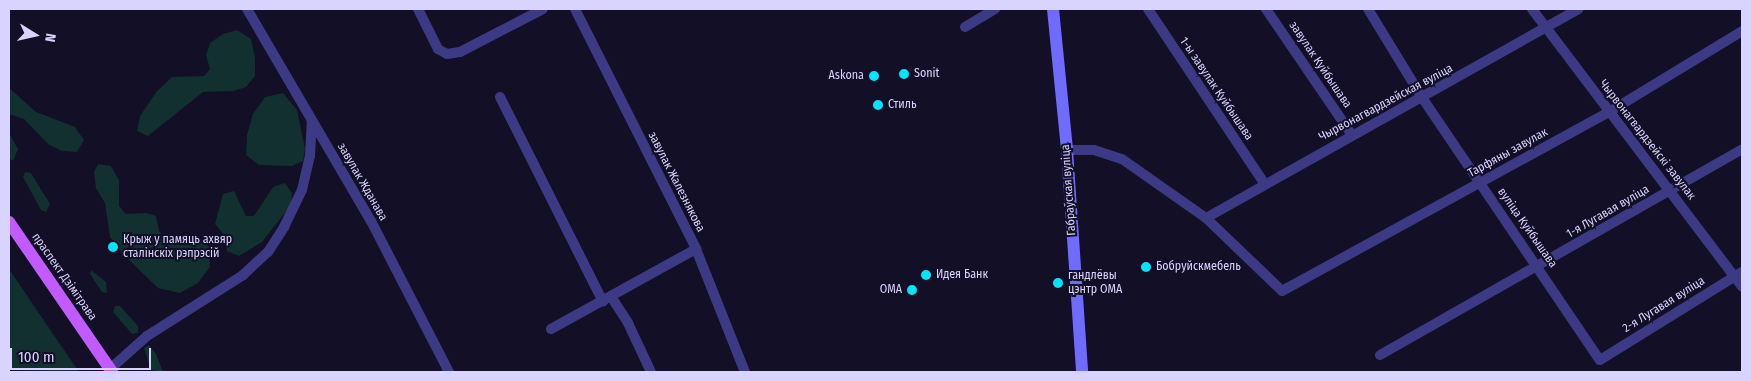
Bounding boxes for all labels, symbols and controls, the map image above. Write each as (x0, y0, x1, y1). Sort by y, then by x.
north arrow (10, 10, 60, 60)
street label: завулак Куйбышава (1286, 19, 1354, 111)
text: N (41, 32, 59, 43)
street label: 1-ы завулак Куйбышава (1176, 35, 1256, 143)
street label: Чырвонагвардзейская вуліца (1317, 62, 1455, 144)
place label: Sonit (914, 67, 940, 81)
marker: Sonit (898, 68, 910, 80)
place label: Askona (829, 69, 864, 83)
marker: Askona (868, 70, 880, 82)
street label: Чырвонагвардзейскі завулак (1596, 77, 1698, 203)
place label: Стиль (888, 98, 917, 112)
marker: Стиль (872, 99, 884, 111)
street label: Тарфяны завулак (1466, 125, 1550, 181)
street label: завулак Жалезнякова (645, 130, 707, 234)
street label: завулак Жданава (334, 140, 390, 224)
street label: Габраўская вуліца (1059, 144, 1079, 236)
street label: 1-я Лугавая вуліца (1564, 182, 1652, 242)
street label: вуліца Куйбышава (1494, 185, 1560, 271)
street label: праспект Дзімітрава (28, 231, 100, 323)
place label: Крыж у памяць ахвяр сталінскіх рэпрэсій (123, 233, 232, 261)
marker: Крыж у памяць ахвяр сталінскіх рэпрэсій (107, 241, 119, 253)
place label: Бобруйскмебель (1156, 260, 1241, 274)
marker: Бобруйскмебель (1140, 261, 1152, 273)
place label: Идея Банк (936, 268, 988, 282)
marker: Идея Банк (920, 269, 932, 281)
place label: гандлёвы цэнтр ОМА (1068, 269, 1122, 297)
street label: 2-я Лугавая вуліца (1620, 274, 1708, 336)
marker: гандлёвы цэнтр ОМА (1052, 277, 1064, 289)
place label: ОМА (880, 283, 902, 297)
marker: ОМА (906, 284, 918, 296)
scale bar (12, 338, 154, 370)
text: 100 m (18, 348, 55, 366)

